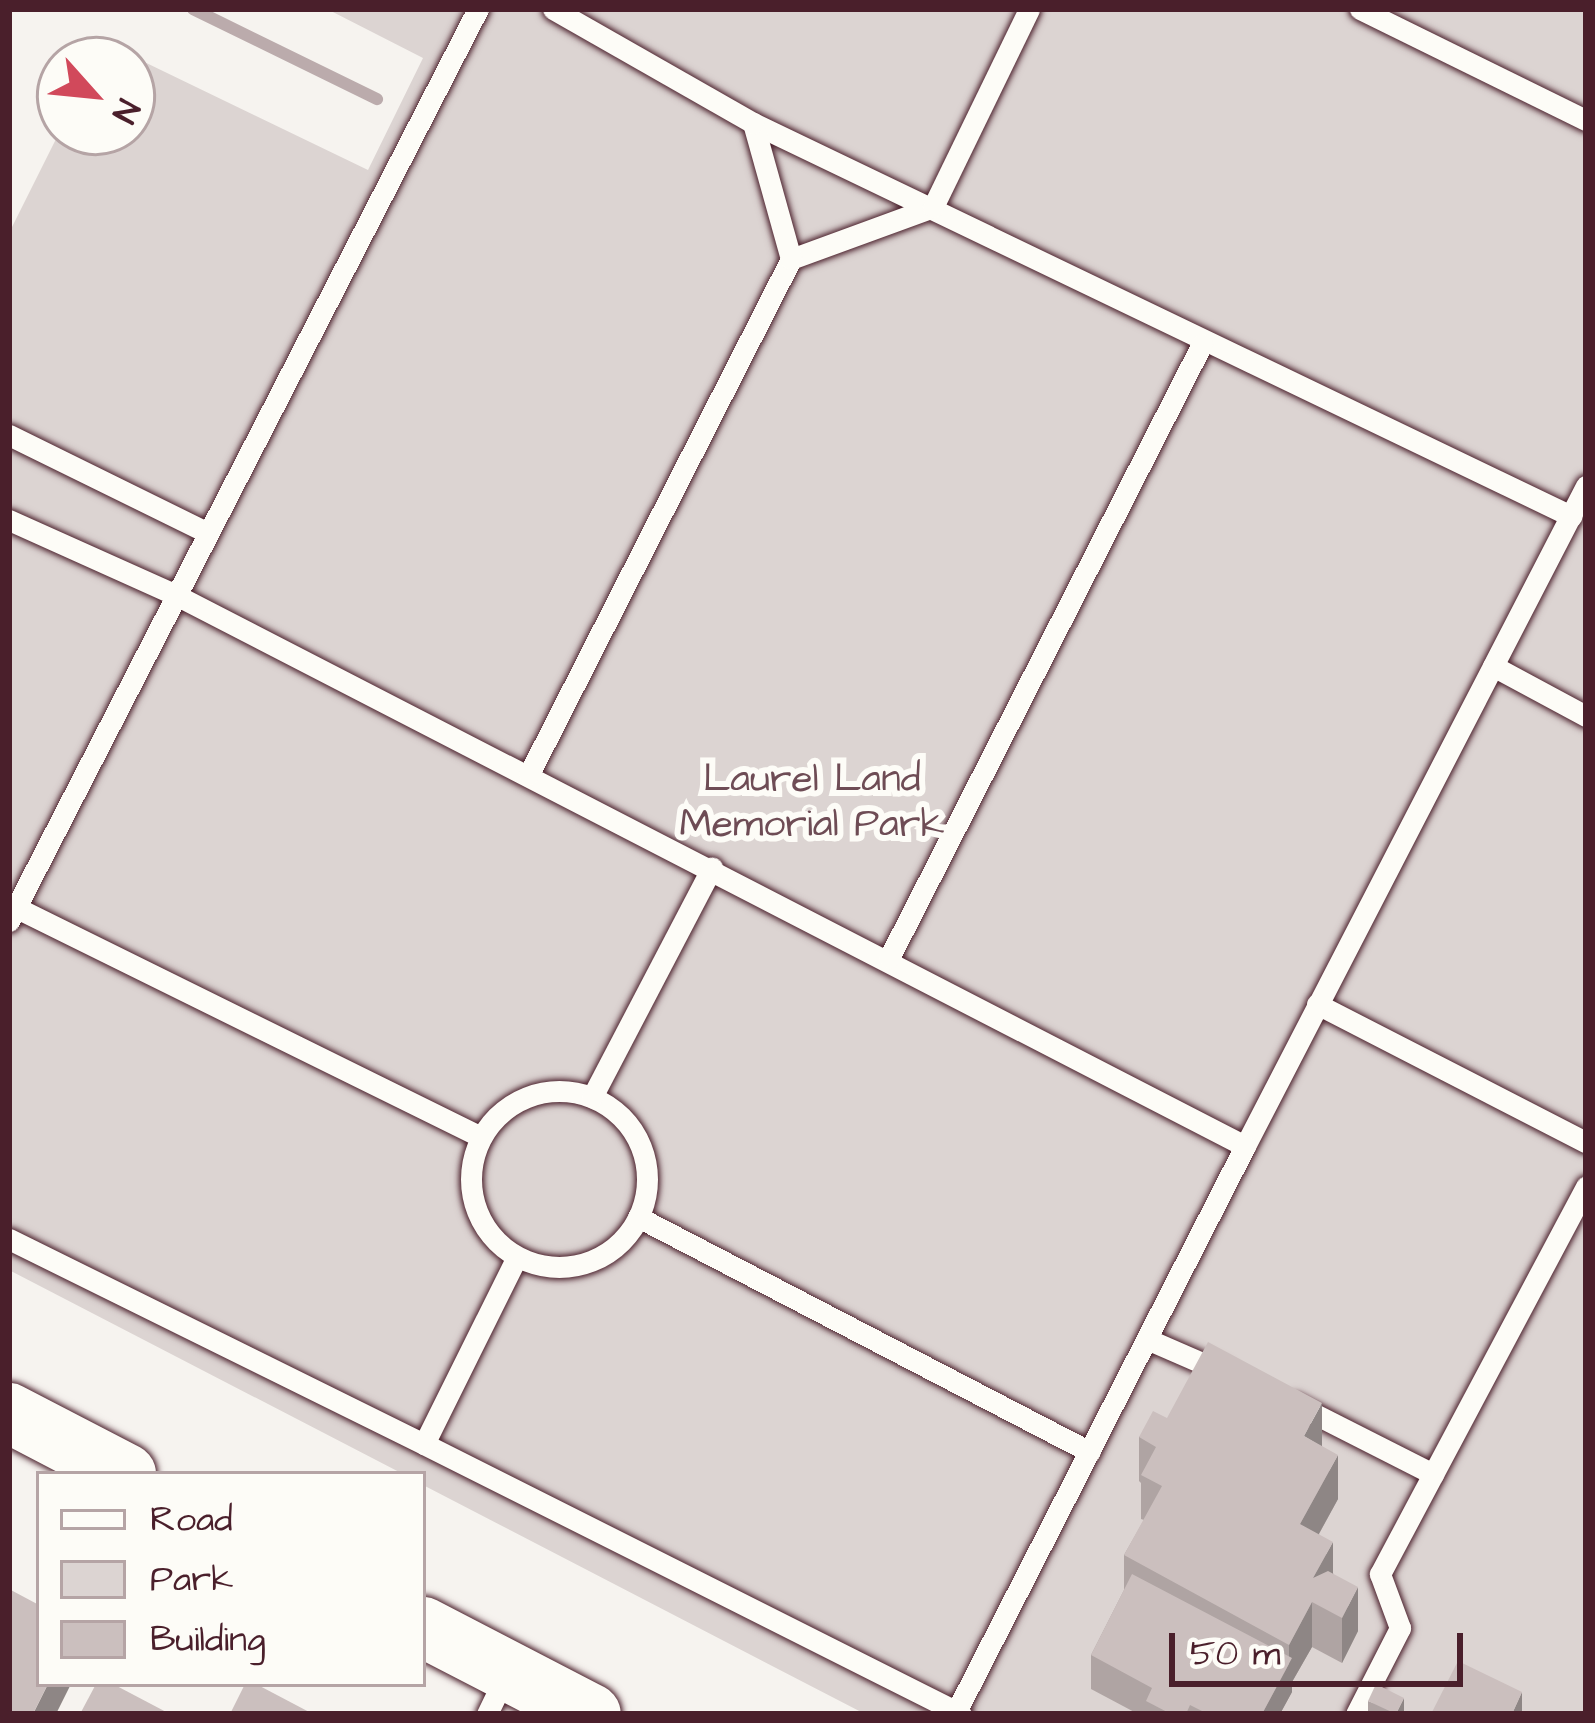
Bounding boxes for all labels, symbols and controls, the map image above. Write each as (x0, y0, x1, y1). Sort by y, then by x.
north arrow (36, 36, 156, 156)
text: N (100, 91, 151, 131)
park label: Laurel Land Memorial Park (680, 758, 944, 849)
legend (36, 1471, 426, 1687)
text: Road (150, 1494, 233, 1545)
text: Park (150, 1554, 233, 1605)
scale bar (1175, 1609, 1469, 1683)
text: Building (150, 1614, 265, 1665)
text: 50 m (1190, 1628, 1281, 1679)

